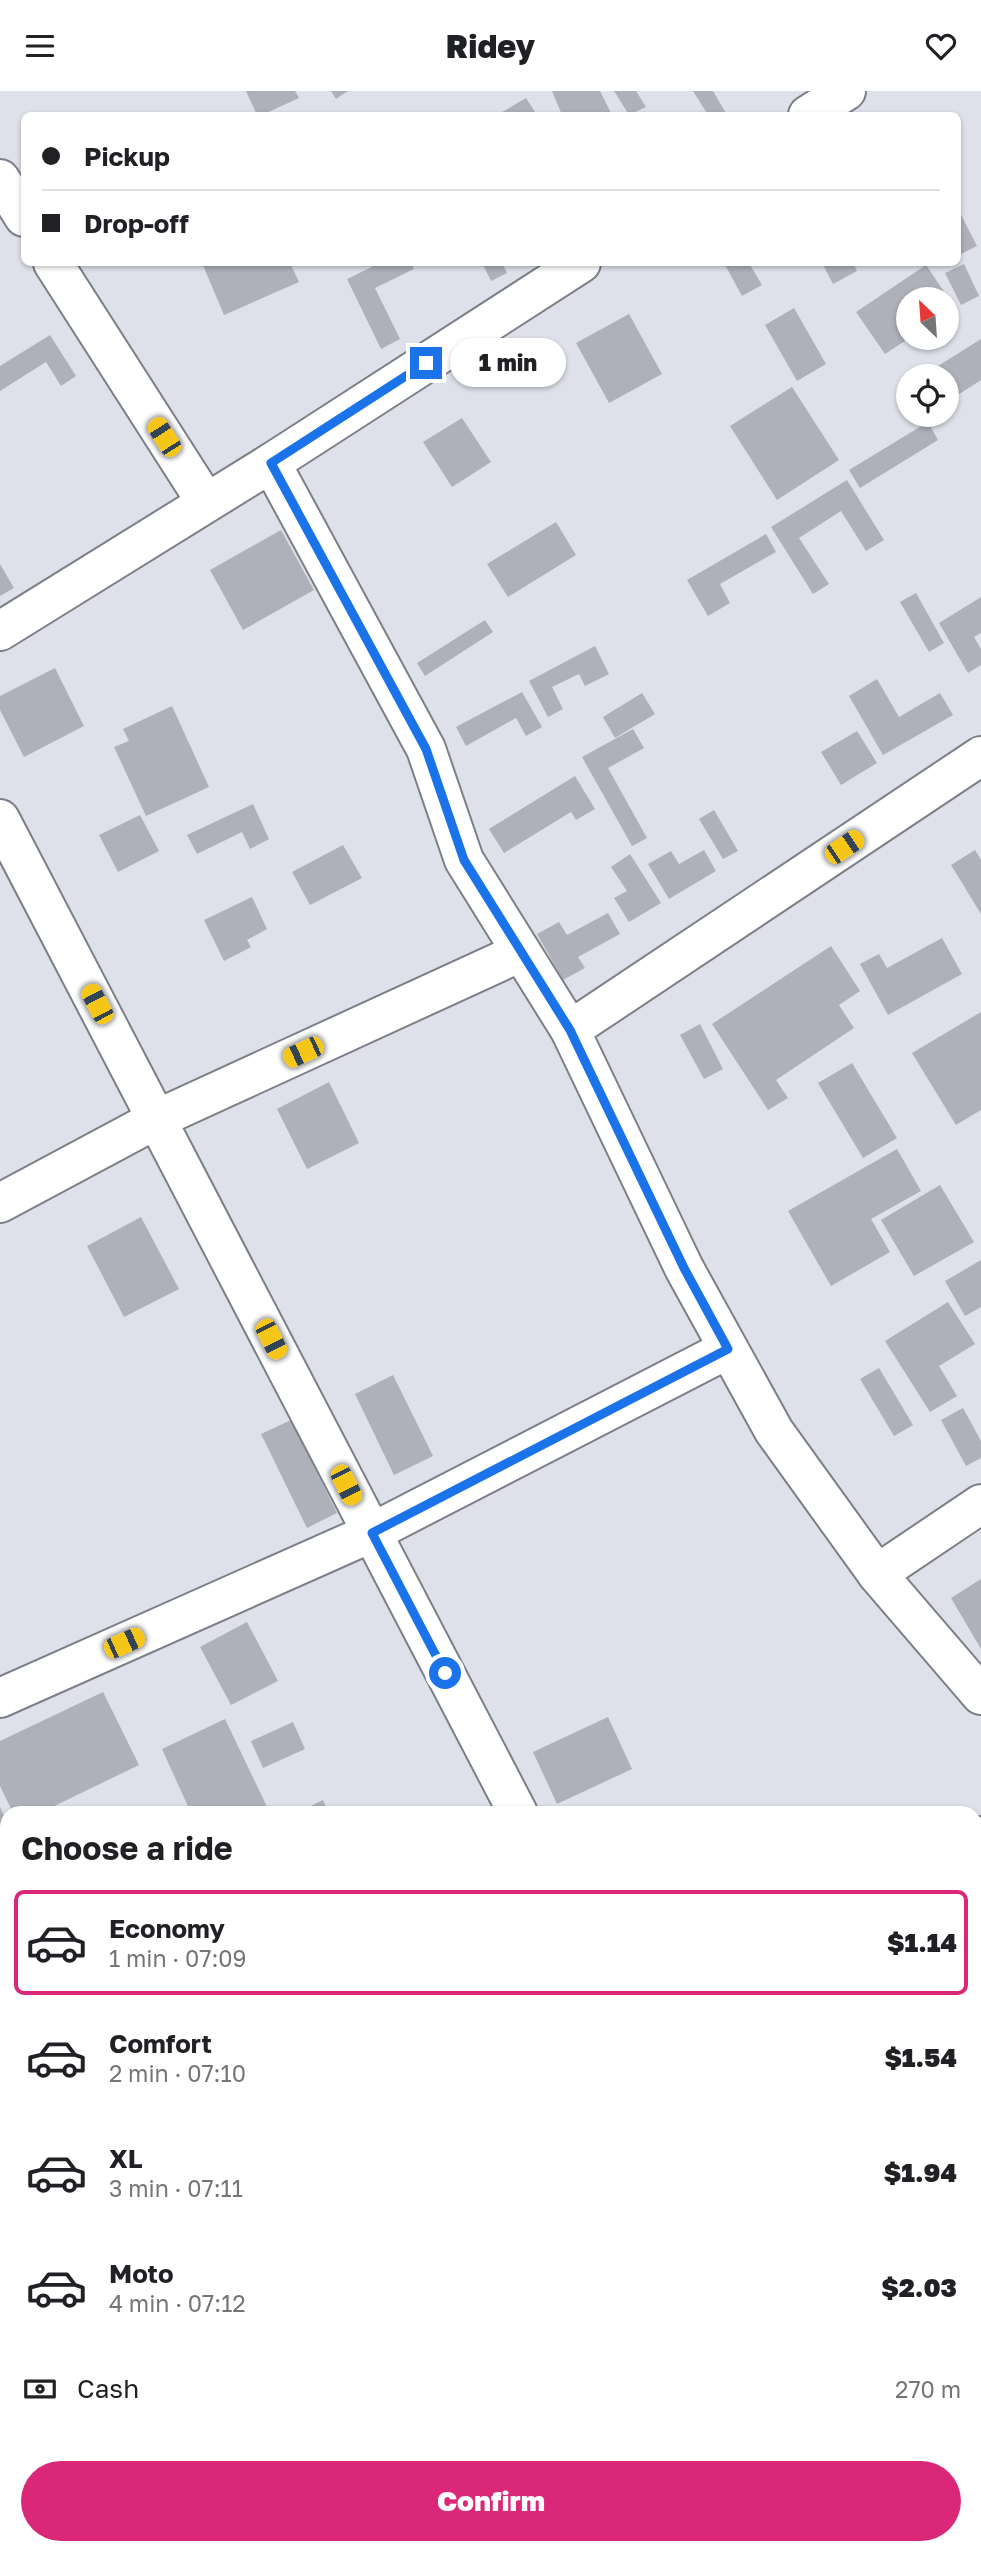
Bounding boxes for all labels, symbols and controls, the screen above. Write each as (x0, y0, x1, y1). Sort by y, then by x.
icon: menu (21, 27, 59, 65)
text: Ridey (446, 27, 535, 65)
icon: heart (922, 27, 960, 65)
text: Pickup (84, 141, 170, 172)
text: Drop-off (84, 208, 189, 239)
north arrow (896, 287, 959, 350)
map controls (896, 287, 959, 427)
callout: 1 min (450, 338, 566, 387)
route end (410, 347, 442, 379)
text: 1 min (479, 348, 537, 376)
button: locate (896, 364, 959, 427)
car (144, 414, 185, 460)
car (821, 827, 868, 867)
car (78, 981, 117, 1027)
car (280, 1034, 327, 1070)
car (253, 1316, 290, 1362)
car (328, 1462, 365, 1508)
car (101, 1625, 148, 1661)
route start (429, 1657, 461, 1689)
text: Choose a ride (21, 1829, 233, 1867)
icon: car (25, 1911, 88, 1974)
text: Economy (109, 1913, 225, 1944)
text: $1.14 (887, 1927, 957, 1958)
text: 1 min · 07:09 (109, 1944, 247, 1972)
icon: car (25, 2026, 88, 2089)
text: Comfort (109, 2028, 212, 2059)
text: $1.54 (884, 2042, 957, 2073)
text: 2 min · 07:10 (109, 2059, 246, 2087)
icon: car (25, 2141, 88, 2204)
text: XL (109, 2143, 143, 2174)
text: $1.94 (884, 2157, 957, 2188)
text: 3 min · 07:11 (109, 2174, 243, 2202)
icon: car (25, 2256, 88, 2319)
text: Moto (109, 2258, 174, 2289)
text: $2.03 (881, 2272, 957, 2303)
text: 4 min · 07:12 (109, 2289, 246, 2317)
icon: cash (21, 2370, 59, 2408)
text: Cash (77, 2373, 139, 2404)
text: 270 m (895, 2375, 961, 2403)
button: Confirm (21, 2461, 961, 2541)

